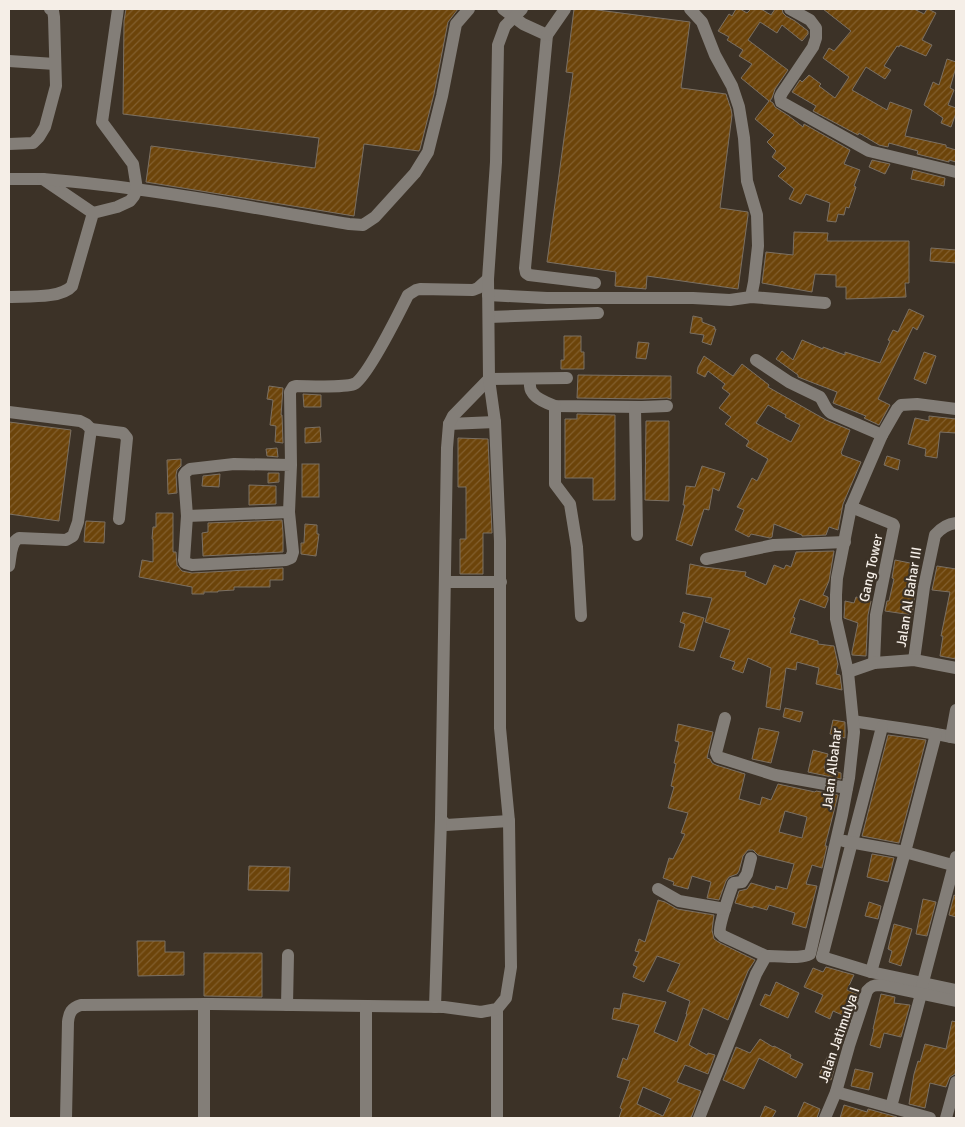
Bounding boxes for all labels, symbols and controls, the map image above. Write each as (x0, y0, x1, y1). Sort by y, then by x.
street label: Gang Tower (855, 532, 887, 604)
street label: Jalan Al Bahar III (893, 546, 925, 648)
street label: Jalan Albahar (819, 727, 846, 811)
street label: Jalan Jatimulya I (815, 985, 863, 1085)

